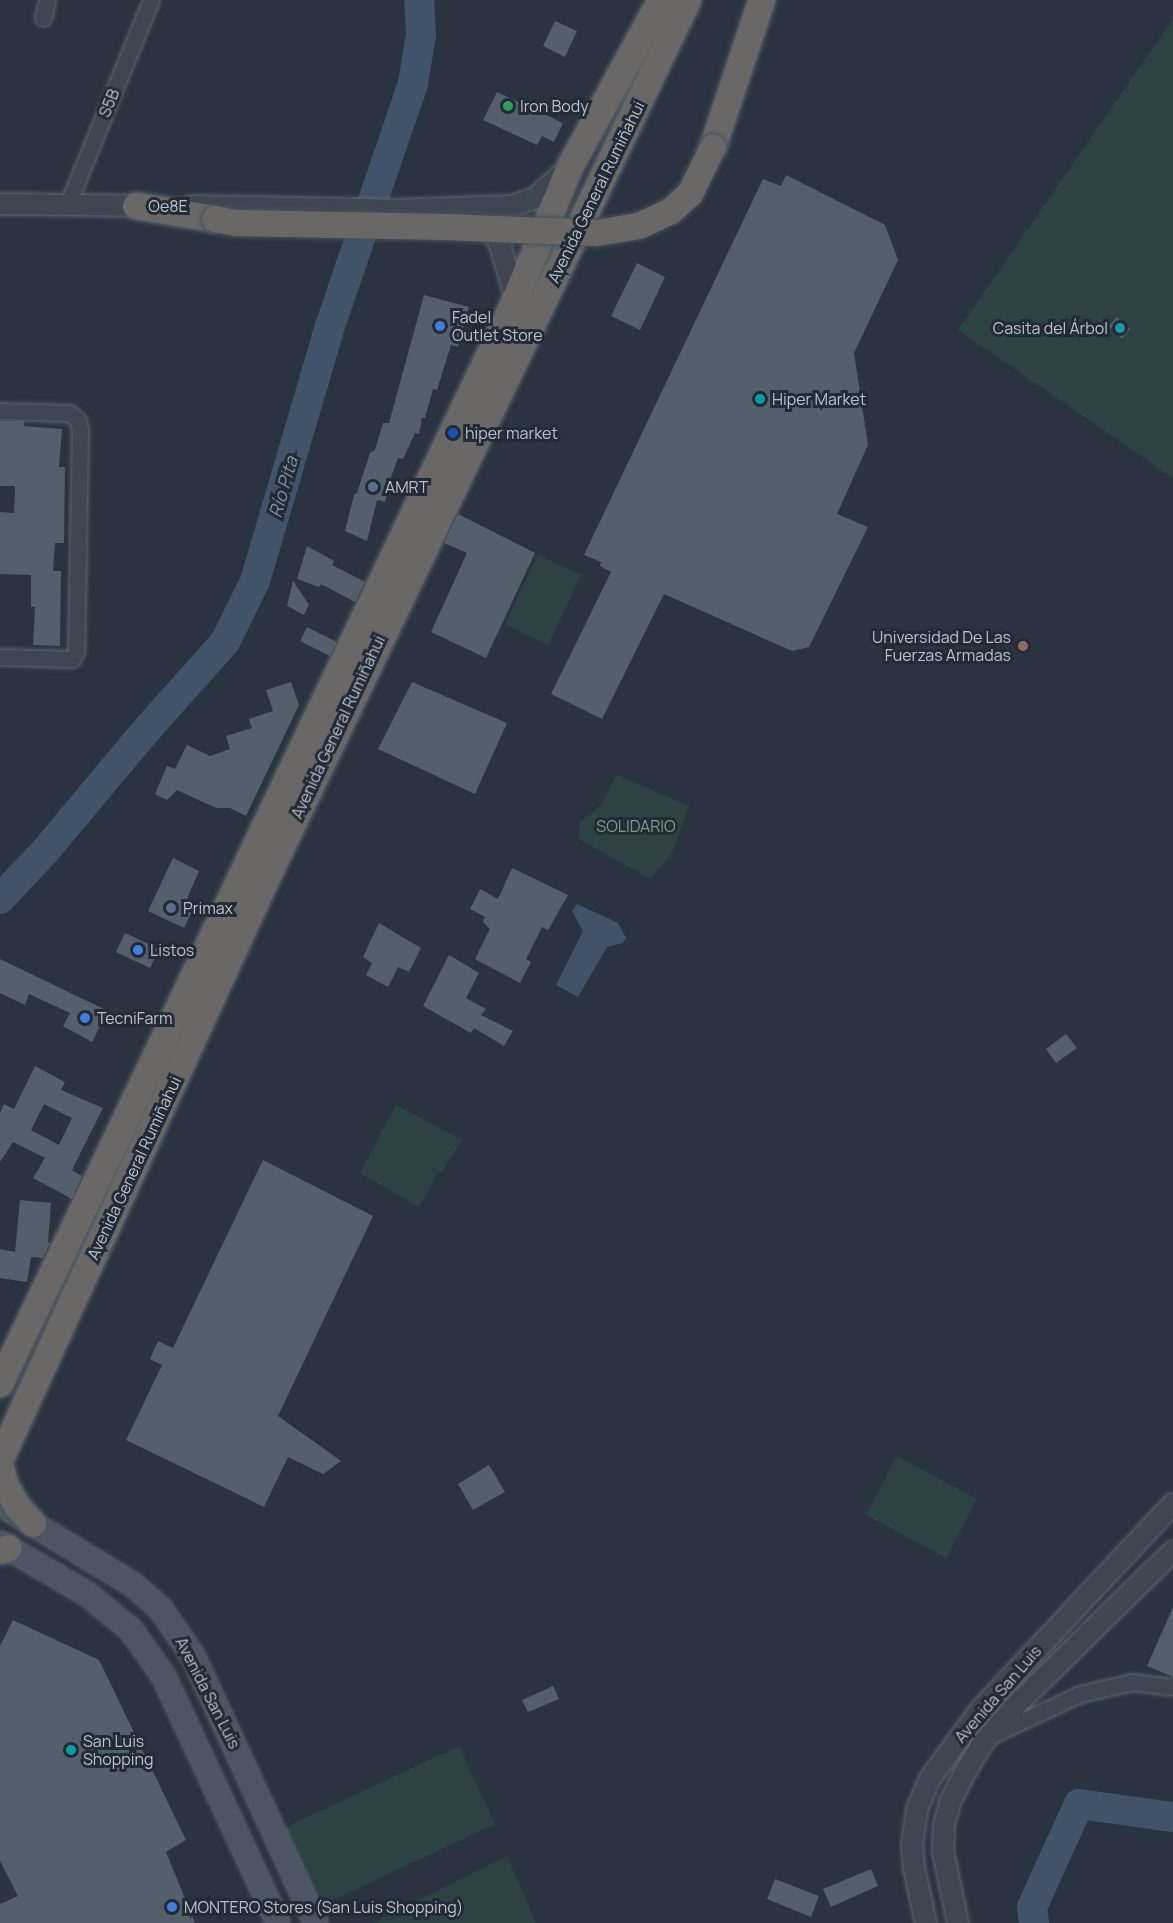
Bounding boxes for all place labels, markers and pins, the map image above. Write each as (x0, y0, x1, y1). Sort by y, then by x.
place label: Iron Body (520, 96, 589, 116)
marker: Iron Body (501, 99, 515, 113)
place label: Fadel Outlet Store (452, 307, 543, 345)
place label: Casita del Árbol (993, 318, 1108, 338)
marker: Fadel Outlet Store (433, 319, 447, 333)
marker: Casita del Árbol (1113, 321, 1127, 335)
place label: Hiper Market (772, 389, 866, 409)
marker: Hiper Market (753, 392, 767, 406)
place label: hiper market (465, 423, 558, 443)
marker: hiper market (446, 426, 460, 440)
place label: AMRT (385, 477, 428, 497)
marker: AMRT (366, 480, 380, 494)
place label: Universidad De Las Fuerzas Armadas (872, 627, 1011, 665)
marker: Universidad De Las Fuerzas Armadas (1016, 639, 1030, 653)
place label: Primax (183, 898, 233, 918)
marker: Primax (164, 901, 178, 915)
place label: Listos (150, 940, 194, 960)
marker: Listos (131, 943, 145, 957)
place label: TecniFarm (97, 1008, 173, 1028)
marker: TecniFarm (78, 1011, 92, 1025)
place label: San Luis Shopping (83, 1731, 153, 1769)
marker: San Luis Shopping (64, 1743, 78, 1757)
place label: MONTERO Stores (San Luis Shopping) (184, 1897, 463, 1917)
marker: MONTERO Stores (San Luis Shopping) (165, 1900, 179, 1914)

